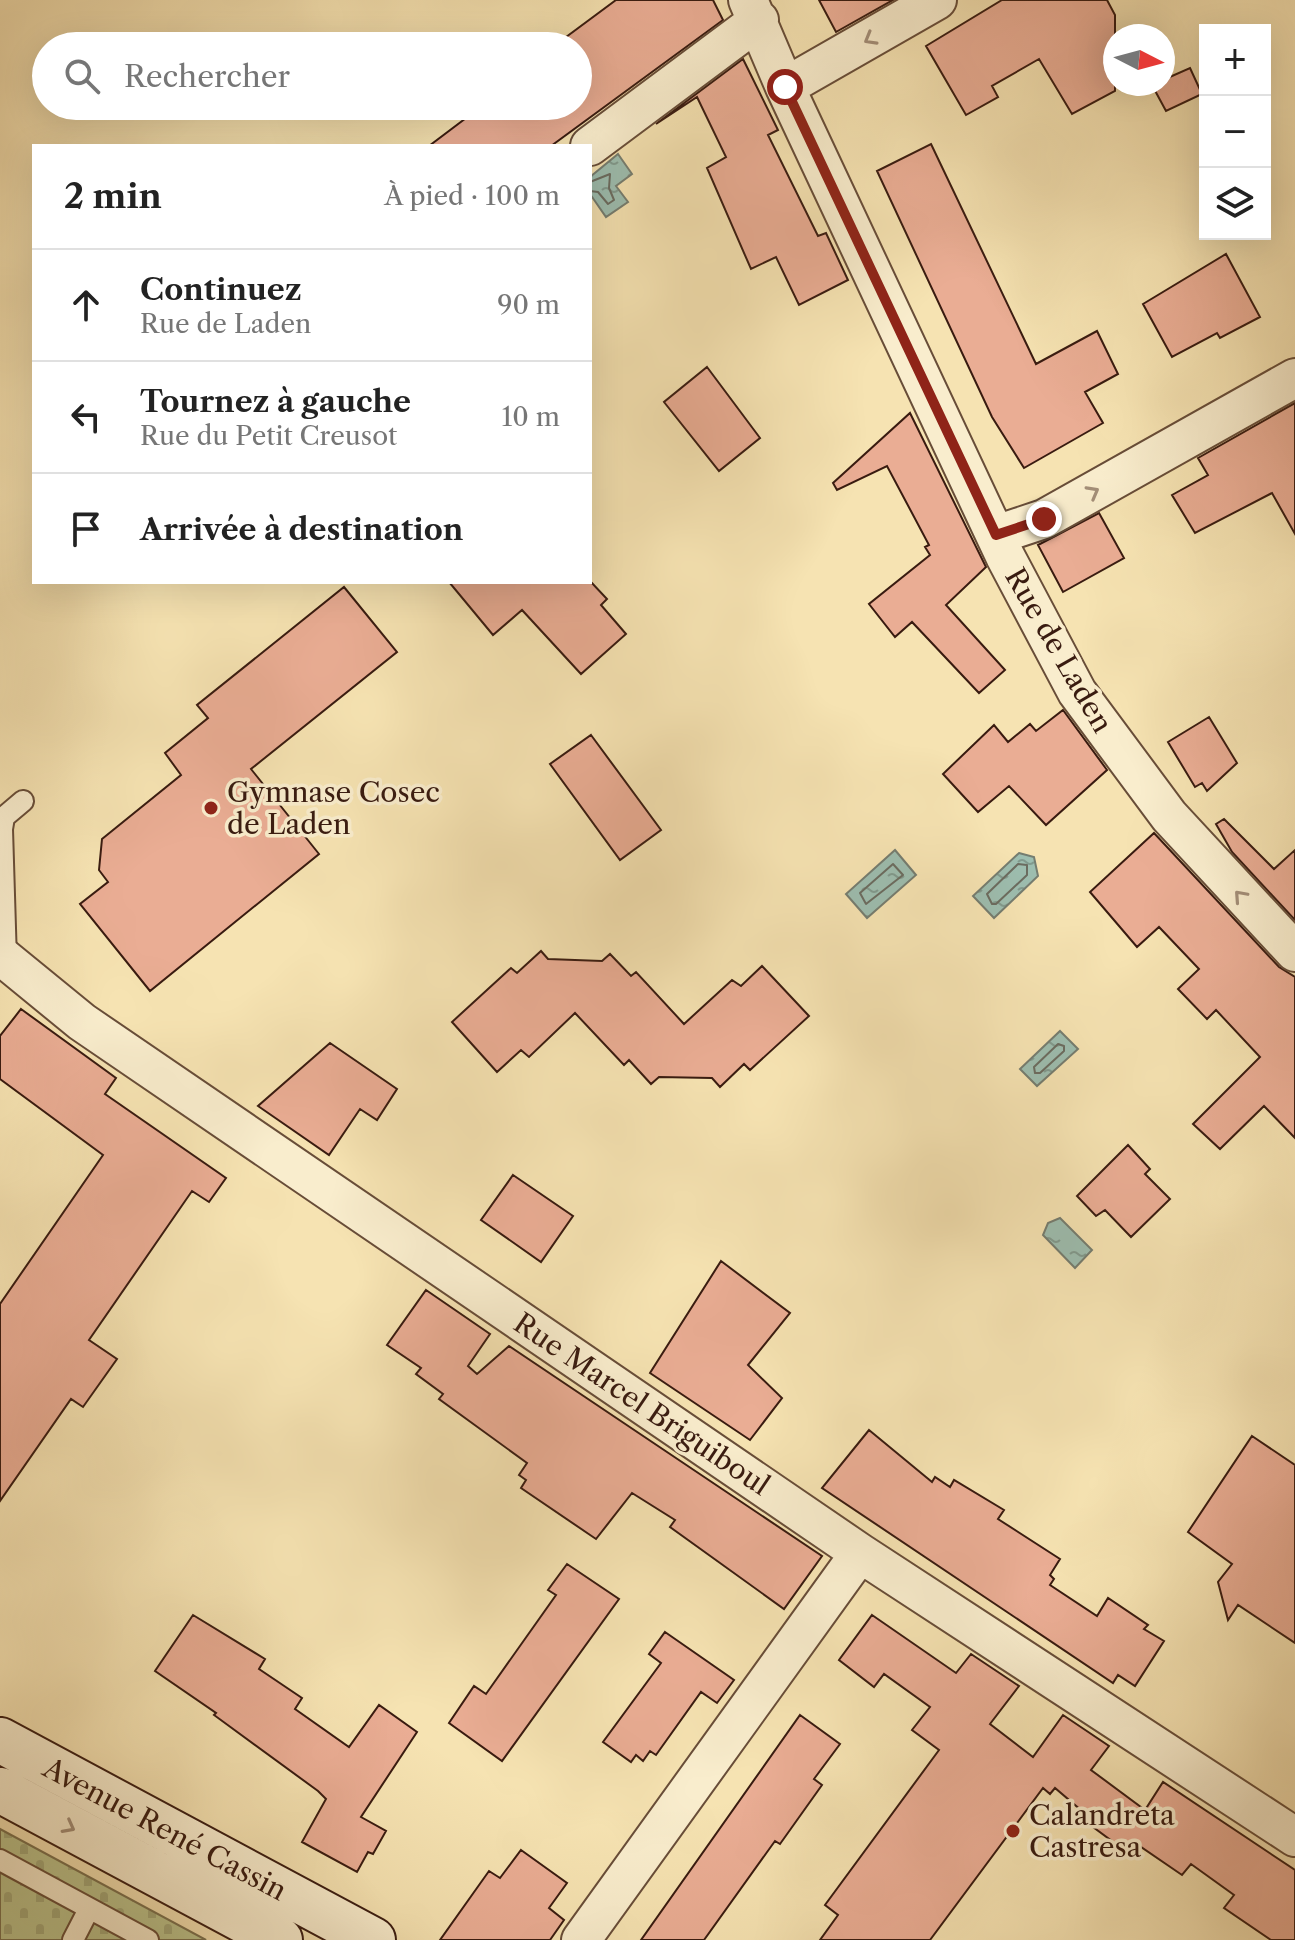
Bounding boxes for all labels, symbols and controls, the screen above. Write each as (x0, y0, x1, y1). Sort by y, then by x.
north arrow (1103, 24, 1175, 96)
map controls (1199, 24, 1271, 240)
button: + (1199, 24, 1271, 96)
one-way arrow (864, 29, 878, 45)
search box (32, 32, 592, 120)
icon: search (60, 54, 104, 98)
text: Rechercher (124, 58, 290, 95)
route start (767, 69, 803, 105)
button: − (1199, 96, 1271, 168)
button: layers (1199, 168, 1271, 240)
text: 2 min (64, 175, 162, 217)
text: À pied · 100 m (384, 180, 560, 212)
text: Continuez (140, 271, 302, 308)
icon: ahead (64, 283, 108, 327)
text: 90 m (497, 289, 560, 321)
text: Rue de Laden (140, 308, 311, 340)
text: Tournez à gauche (140, 383, 411, 420)
icon: left (64, 395, 108, 439)
text: 10 m (501, 401, 560, 433)
text: Rue du Petit Creusot (140, 420, 397, 452)
one-way arrow (1084, 486, 1099, 501)
route end (1026, 501, 1062, 537)
icon: arrive (64, 507, 108, 551)
text: Arrivée à destination (140, 511, 463, 548)
street label: Rue de Laden (998, 562, 1120, 738)
place label: Gymnase Cosec de Laden (227, 775, 440, 841)
marker: Gymnase Cosec de Laden (202, 799, 220, 817)
one-way arrow (1236, 891, 1250, 906)
street label: Rue Marcel Briguiboul (508, 1306, 776, 1502)
street label: Avenue René Cassin (37, 1750, 292, 1908)
place label: Calandreta Castresa (1029, 1798, 1175, 1864)
one-way arrow (60, 1817, 74, 1833)
marker: Calandreta Castresa (1004, 1822, 1022, 1840)

